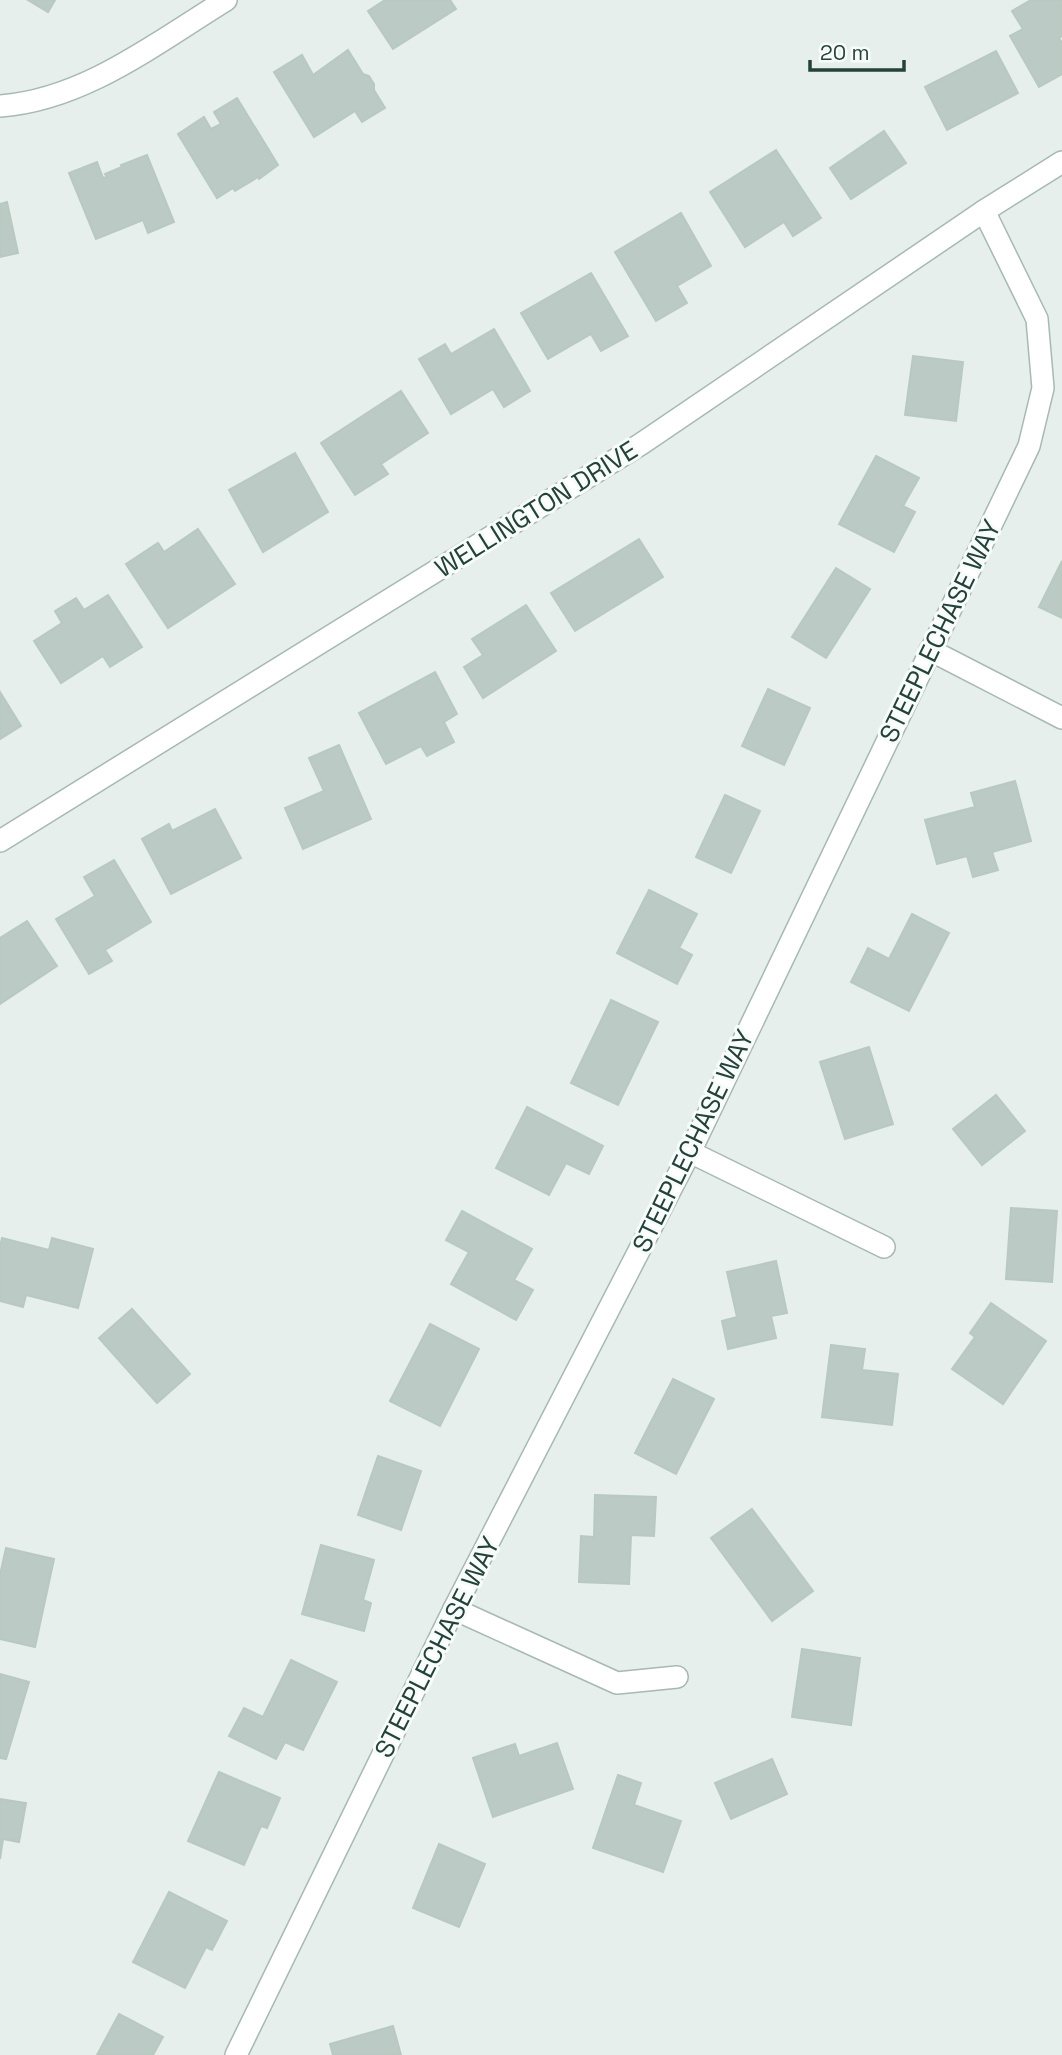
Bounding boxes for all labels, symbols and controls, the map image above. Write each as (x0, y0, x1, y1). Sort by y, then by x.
scale bar (810, 28, 904, 72)
text: 20 m (820, 39, 870, 66)
street label: WELLINGTON DRIVE (428, 433, 644, 585)
street label: STEEPLECHASE WAY (871, 514, 1009, 748)
street label: STEEPLECHASE WAY (624, 1024, 762, 1258)
street label: STEEPLECHASE WAY (367, 1531, 508, 1763)

